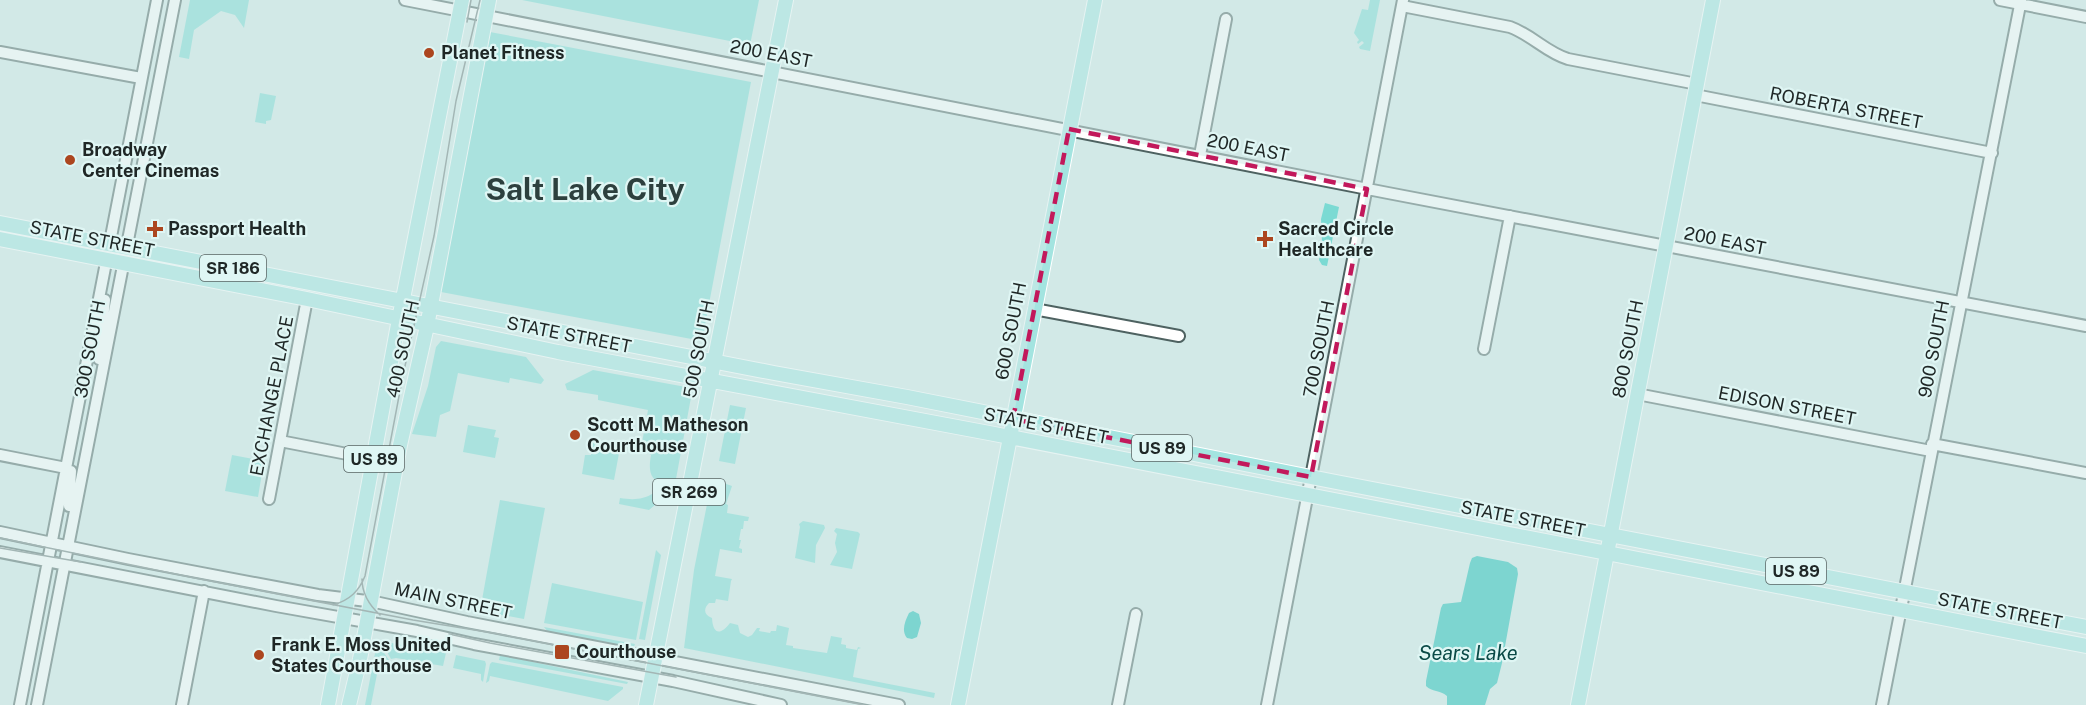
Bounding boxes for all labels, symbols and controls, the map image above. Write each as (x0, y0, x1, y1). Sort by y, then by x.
street label: 200 EAST (728, 35, 814, 72)
place label: Planet Fitness (441, 42, 564, 63)
marker: Planet Fitness (422, 46, 436, 60)
street label: ROBERTA STREET (1768, 82, 1924, 133)
street label: 200 EAST (1205, 129, 1291, 166)
place label: Broadway Center Cinemas (82, 139, 219, 181)
marker: Broadway Center Cinemas (63, 153, 77, 167)
district label: Salt Lake City (485, 171, 685, 207)
street label: STATE STREET (28, 216, 156, 261)
place label: Passport Health (168, 218, 306, 239)
place label: Sacred Circle Healthcare (1278, 218, 1394, 260)
marker: Passport Health (146, 220, 164, 238)
street label: 200 EAST (1682, 222, 1768, 259)
marker: Sacred Circle Healthcare (1256, 230, 1274, 248)
road number: SR 186 (200, 255, 266, 281)
street label: 600 SOUTH (991, 280, 1030, 382)
street label: 300 SOUTH (70, 298, 109, 400)
street label: 400 SOUTH (382, 298, 423, 400)
street label: 500 SOUTH (679, 298, 718, 400)
street label: 800 SOUTH (1608, 298, 1647, 400)
street label: 900 SOUTH (1914, 298, 1953, 400)
street label: 700 SOUTH (1299, 299, 1338, 399)
street label: STATE STREET (505, 312, 633, 357)
street label: EXCHANGE PLACE (246, 314, 297, 478)
street label: EDISON STREET (1716, 382, 1858, 429)
street label: STATE STREET (982, 403, 1110, 448)
place label: Scott M. Matheson Courthouse (587, 414, 748, 456)
marker: Scott M. Matheson Courthouse (568, 428, 582, 442)
road number: US 89 (1132, 435, 1192, 461)
road number: US 89 (344, 446, 404, 472)
road number: SR 269 (653, 479, 725, 505)
street label: STATE STREET (1459, 496, 1587, 541)
road number: US 89 (1766, 558, 1826, 584)
street label: MAIN STREET (392, 578, 514, 623)
street label: STATE STREET (1936, 588, 2064, 633)
place label: Frank E. Moss United States Courthouse (271, 634, 451, 676)
place label: Courthouse (576, 641, 676, 662)
water label: Sears Lake (1418, 641, 1518, 665)
marker: Courthouse (553, 643, 571, 661)
marker: Frank E. Moss United States Courthouse (252, 648, 266, 662)

